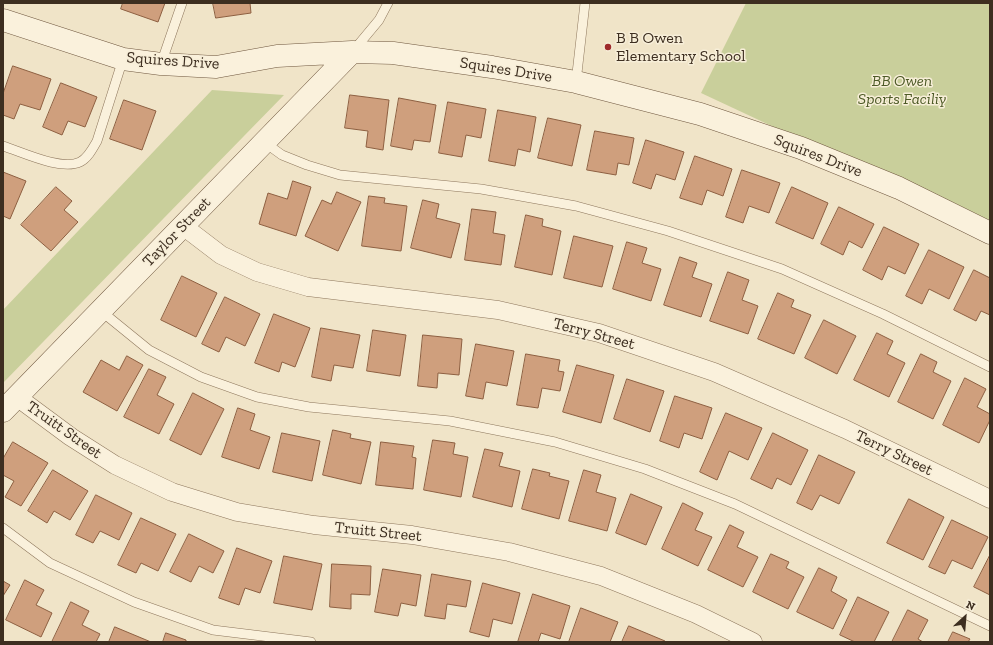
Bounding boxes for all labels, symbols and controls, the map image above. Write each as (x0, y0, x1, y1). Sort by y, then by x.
place label: B B Owen Elementary School (616, 28, 745, 66)
marker: B B Owen Elementary School (603, 42, 613, 52)
street label: Squires Drive (126, 48, 220, 74)
street label: Squires Drive (459, 53, 553, 87)
park label: BB Owen Sports Faciliy (858, 71, 946, 109)
street label: Squires Drive (771, 130, 865, 182)
street label: Taylor Street (139, 193, 215, 271)
street label: Terry Street (551, 314, 637, 354)
street label: Truitt Street (23, 397, 105, 463)
street label: Terry Street (852, 426, 936, 480)
street label: Truitt Street (333, 518, 423, 546)
north arrow (945, 597, 985, 637)
text: N (964, 598, 977, 613)

